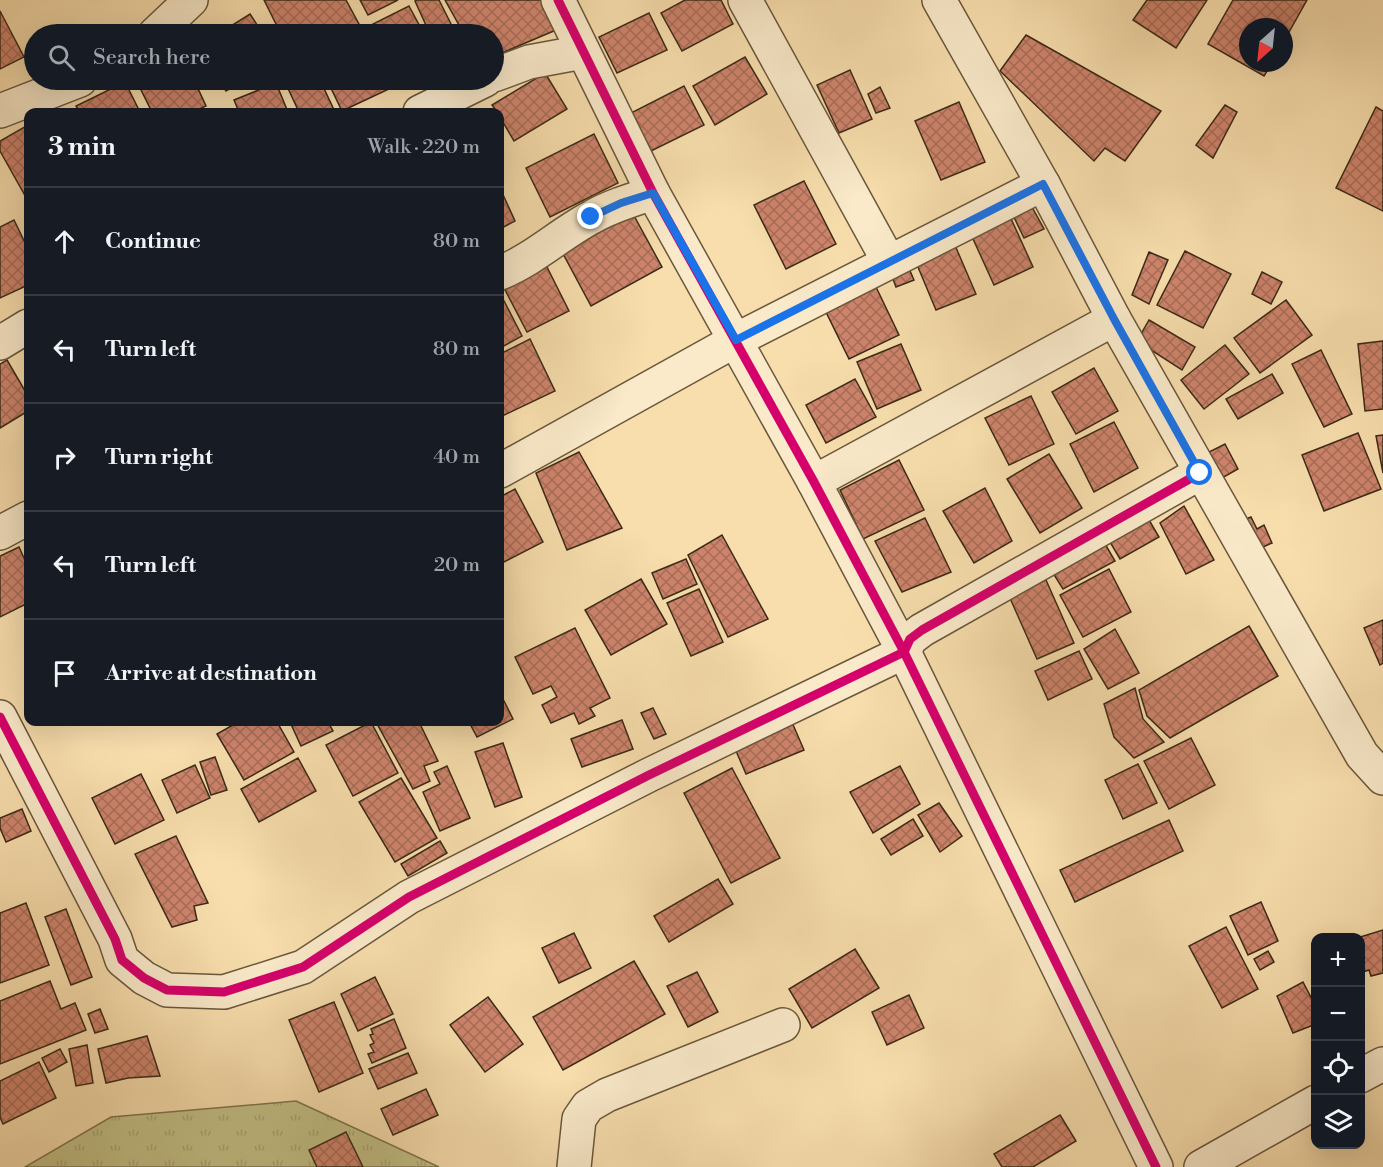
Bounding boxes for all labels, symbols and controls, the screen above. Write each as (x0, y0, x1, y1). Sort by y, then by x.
north arrow (1239, 18, 1293, 72)
search box (24, 24, 504, 90)
icon: search (45, 41, 78, 74)
text: Search here (93, 44, 210, 71)
text: 3 min (48, 131, 116, 163)
text: Walk · 220 m (367, 135, 480, 160)
route end (577, 203, 603, 229)
icon: ahead (48, 225, 81, 258)
text: Continue (105, 228, 201, 255)
text: 80 m (433, 229, 480, 254)
icon: left (48, 333, 81, 366)
text: Turn left (105, 336, 196, 363)
text: 80 m (433, 337, 480, 362)
icon: right (48, 441, 81, 474)
text: Turn right (105, 444, 213, 471)
text: 40 m (433, 445, 480, 470)
route start (1186, 459, 1212, 485)
icon: left (48, 549, 81, 582)
text: Turn left (105, 552, 196, 579)
text: 20 m (434, 553, 480, 578)
icon: arrive (48, 657, 81, 690)
text: Arrive at destination (105, 660, 317, 687)
map controls (1311, 933, 1365, 1149)
button: + (1311, 933, 1365, 987)
button: − (1311, 987, 1365, 1041)
button: locate (1311, 1041, 1365, 1095)
button: layers (1311, 1095, 1365, 1149)

